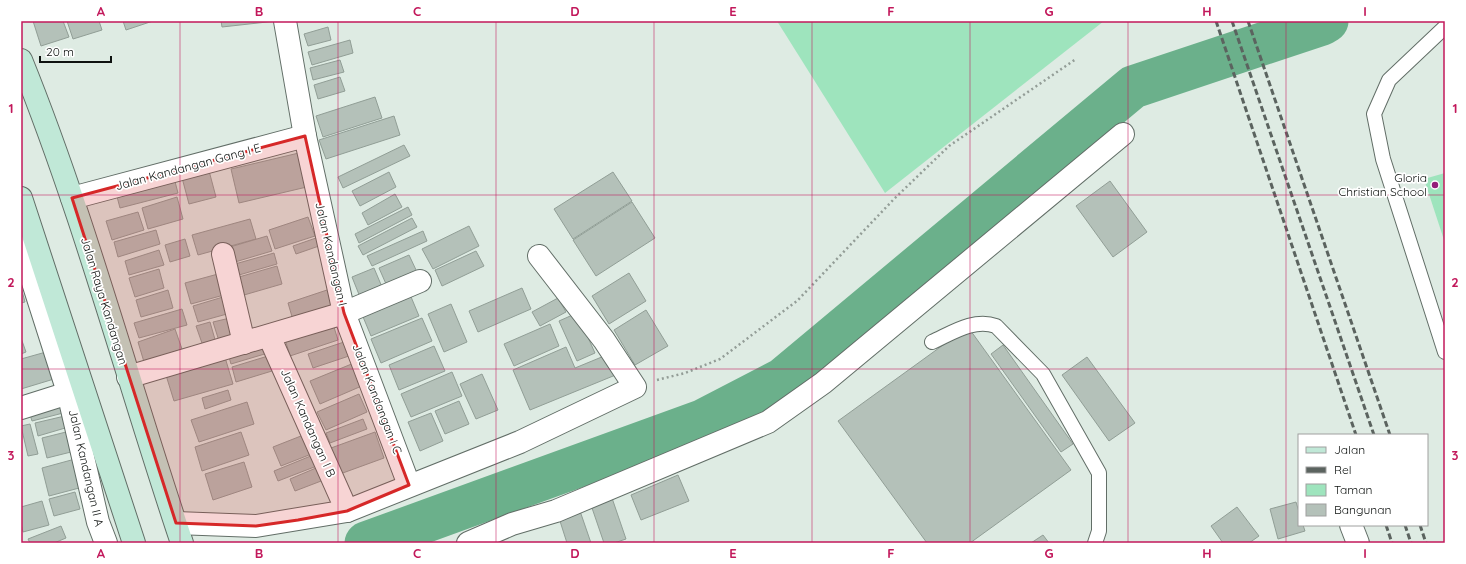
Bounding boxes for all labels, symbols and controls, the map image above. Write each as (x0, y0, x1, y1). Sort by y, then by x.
text: A (97, 3, 106, 19)
text: B (255, 3, 263, 19)
text: C (413, 3, 421, 19)
text: D (570, 3, 580, 19)
text: E (729, 3, 737, 19)
text: F (887, 3, 895, 19)
text: G (1044, 3, 1054, 19)
text: H (1202, 3, 1212, 19)
text: I (1363, 3, 1367, 19)
scale bar (40, 38, 111, 64)
text: 20 m (46, 44, 74, 59)
text: 1 (8, 100, 14, 116)
text: 1 (1452, 100, 1458, 116)
street label: Jalan Kandangan Gang I E (114, 140, 262, 193)
place label: Gloria Christian School (1338, 170, 1427, 199)
marker: Gloria Christian School (1430, 180, 1440, 190)
street label: Jalan Kandangan I (312, 201, 351, 307)
street label: Jalan Raya Kandangan (78, 235, 131, 366)
text: 2 (7, 274, 15, 290)
text: 2 (1451, 274, 1459, 290)
street label: Jalan Kandangan I C (349, 341, 406, 456)
street label: Jalan Kandangan I B (278, 366, 339, 480)
street label: Jalan Kandangan II A (66, 408, 107, 528)
legend (1298, 434, 1428, 526)
text: Jalan (1334, 442, 1365, 457)
text: 3 (8, 447, 15, 463)
text: 3 (1452, 447, 1459, 463)
text: Rel (1334, 462, 1352, 477)
text: Taman (1334, 482, 1372, 497)
text: Bangunan (1334, 502, 1391, 517)
text: A (97, 545, 106, 561)
text: B (255, 545, 263, 561)
text: C (413, 545, 421, 561)
text: D (570, 545, 580, 561)
text: E (729, 545, 737, 561)
text: F (887, 545, 895, 561)
text: G (1044, 545, 1054, 561)
text: H (1202, 545, 1212, 561)
text: I (1363, 545, 1367, 561)

